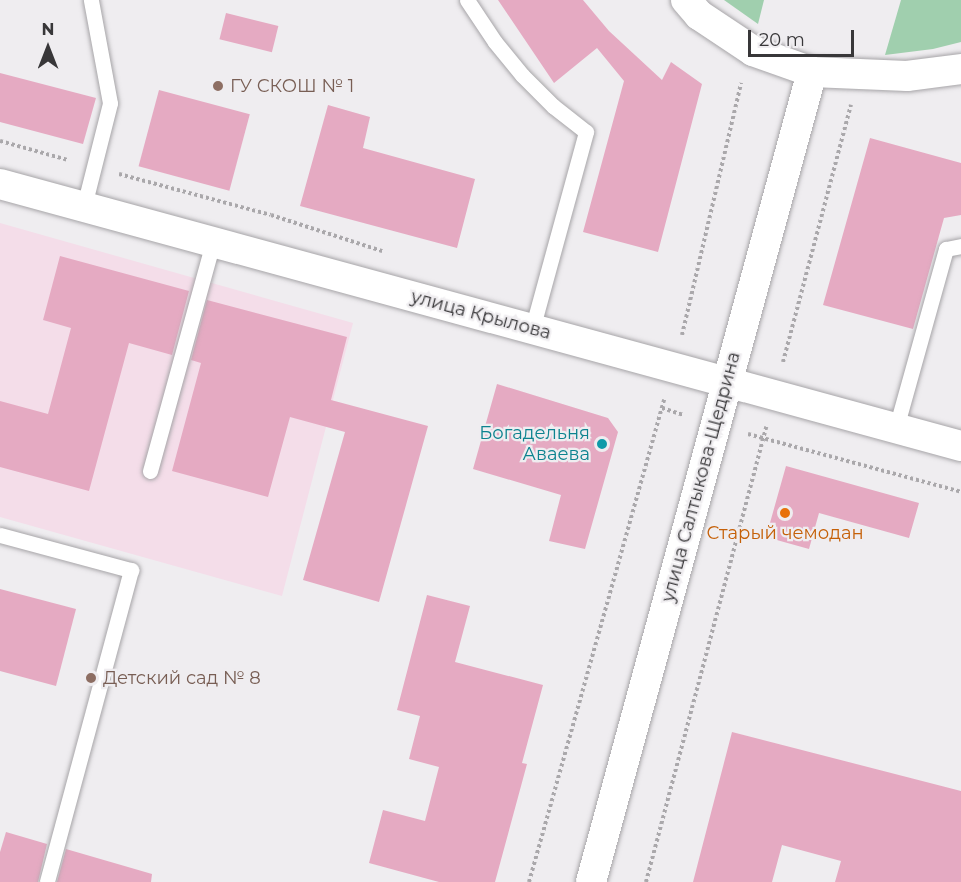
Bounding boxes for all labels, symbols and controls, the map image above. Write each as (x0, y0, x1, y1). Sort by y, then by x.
north arrow (18, 18, 78, 78)
scale bar (751, 18, 858, 56)
text: N (42, 20, 54, 39)
text: 20 m (759, 29, 805, 51)
place label: ГУ СКОШ № 1 (230, 75, 354, 97)
marker: ГУ СКОШ № 1 (211, 79, 225, 93)
street label: улица Крылова (409, 286, 553, 344)
street label: улица Салтыкова-Щедрина (657, 350, 745, 604)
place label: Богадельня Аваева (479, 423, 590, 466)
marker: Богадельня Аваева (595, 437, 609, 451)
marker: Старый чемодан (778, 506, 792, 520)
place label: Старый чемодан (706, 522, 864, 544)
place label: Детский сад № 8 (103, 667, 261, 689)
marker: Детский сад № 8 (84, 671, 98, 685)

